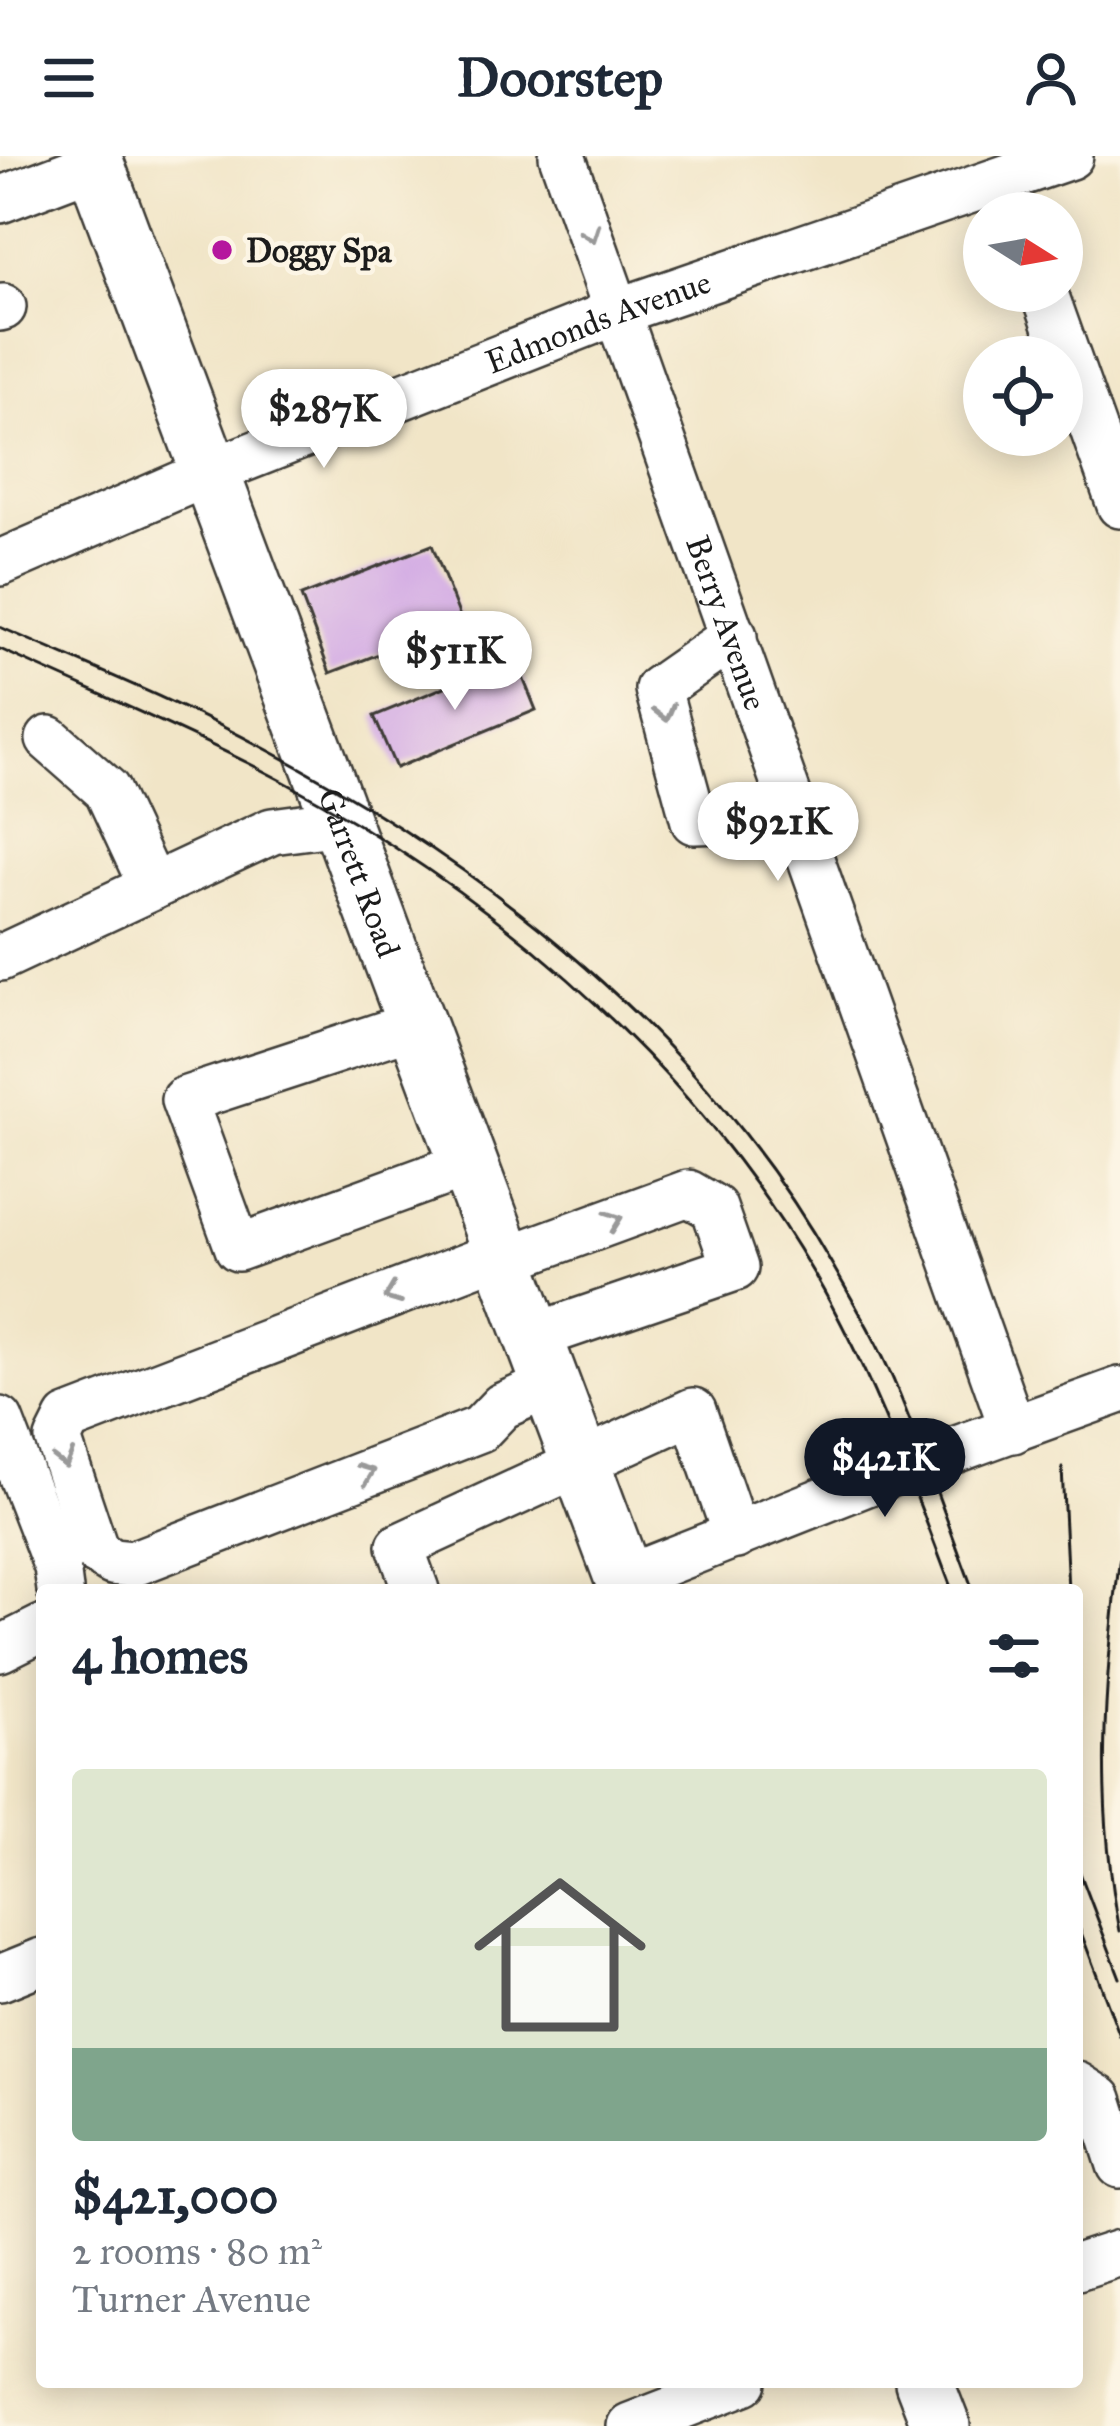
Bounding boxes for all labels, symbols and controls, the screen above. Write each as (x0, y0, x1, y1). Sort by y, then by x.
icon: menu (36, 45, 102, 111)
text: Doorstep (457, 45, 663, 111)
icon: person (1018, 45, 1084, 111)
north arrow (963, 192, 1083, 312)
map controls (963, 192, 1083, 456)
one-way arrow (576, 222, 601, 243)
place label: Doggy Spa (246, 231, 393, 271)
marker: Doggy Spa (209, 237, 235, 263)
street label: Edmonds Avenue (480, 262, 716, 383)
button: locate (963, 336, 1083, 456)
pin: $287K (240, 369, 408, 471)
text: $287K (268, 384, 380, 432)
street label: Berry Avenue (677, 530, 775, 715)
pin: $511K (371, 611, 539, 713)
text: $511K (405, 626, 505, 674)
one-way arrow (650, 702, 675, 722)
pin: $921K (694, 782, 862, 884)
street label: Garrett Road (309, 783, 409, 963)
text: $921K (725, 797, 831, 845)
one-way arrow (603, 1209, 624, 1234)
one-way arrow (383, 1280, 404, 1305)
pin: $421K (801, 1418, 969, 1520)
text: $421K (831, 1433, 939, 1481)
one-way arrow (50, 1448, 75, 1469)
one-way arrow (356, 1462, 377, 1487)
icon: filters (981, 1623, 1047, 1689)
text: 4 homes (72, 1625, 248, 1687)
icon: home (452, 1847, 668, 2063)
text: $421,000 (72, 2165, 279, 2227)
text: 2 rooms · 80 m² (72, 2227, 322, 2275)
text: Turner Avenue (72, 2275, 311, 2323)

